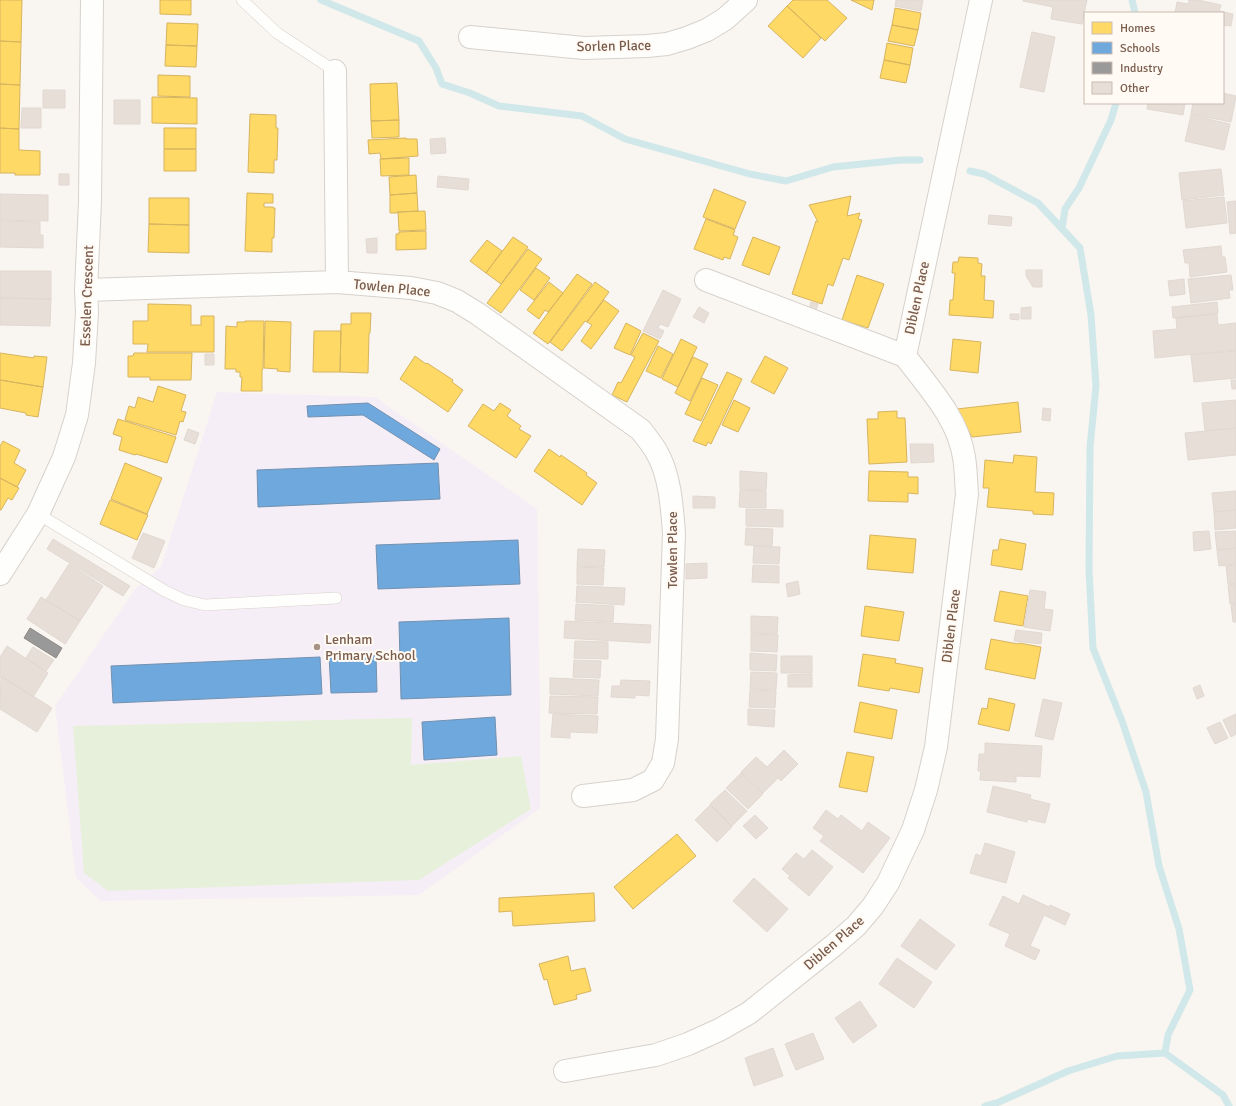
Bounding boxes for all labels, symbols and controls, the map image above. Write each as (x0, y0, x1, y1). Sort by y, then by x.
legend (1084, 12, 1224, 104)
text: Homes (1120, 21, 1155, 36)
street label: Sorlen Place (577, 37, 651, 55)
text: Schools (1120, 41, 1160, 56)
text: Industry (1120, 61, 1163, 76)
text: Other (1120, 81, 1150, 96)
street label: Esselen Crescent (77, 245, 97, 347)
street label: Diblen Place (901, 260, 933, 336)
street label: Towlen Place (353, 276, 431, 300)
street label: Towlen Place (664, 511, 681, 589)
street label: Diblen Place (938, 588, 964, 664)
place label: Lenham Primary School (325, 631, 416, 664)
marker: Lenham Primary School (312, 642, 322, 652)
street label: Diblen Place (800, 912, 868, 974)

